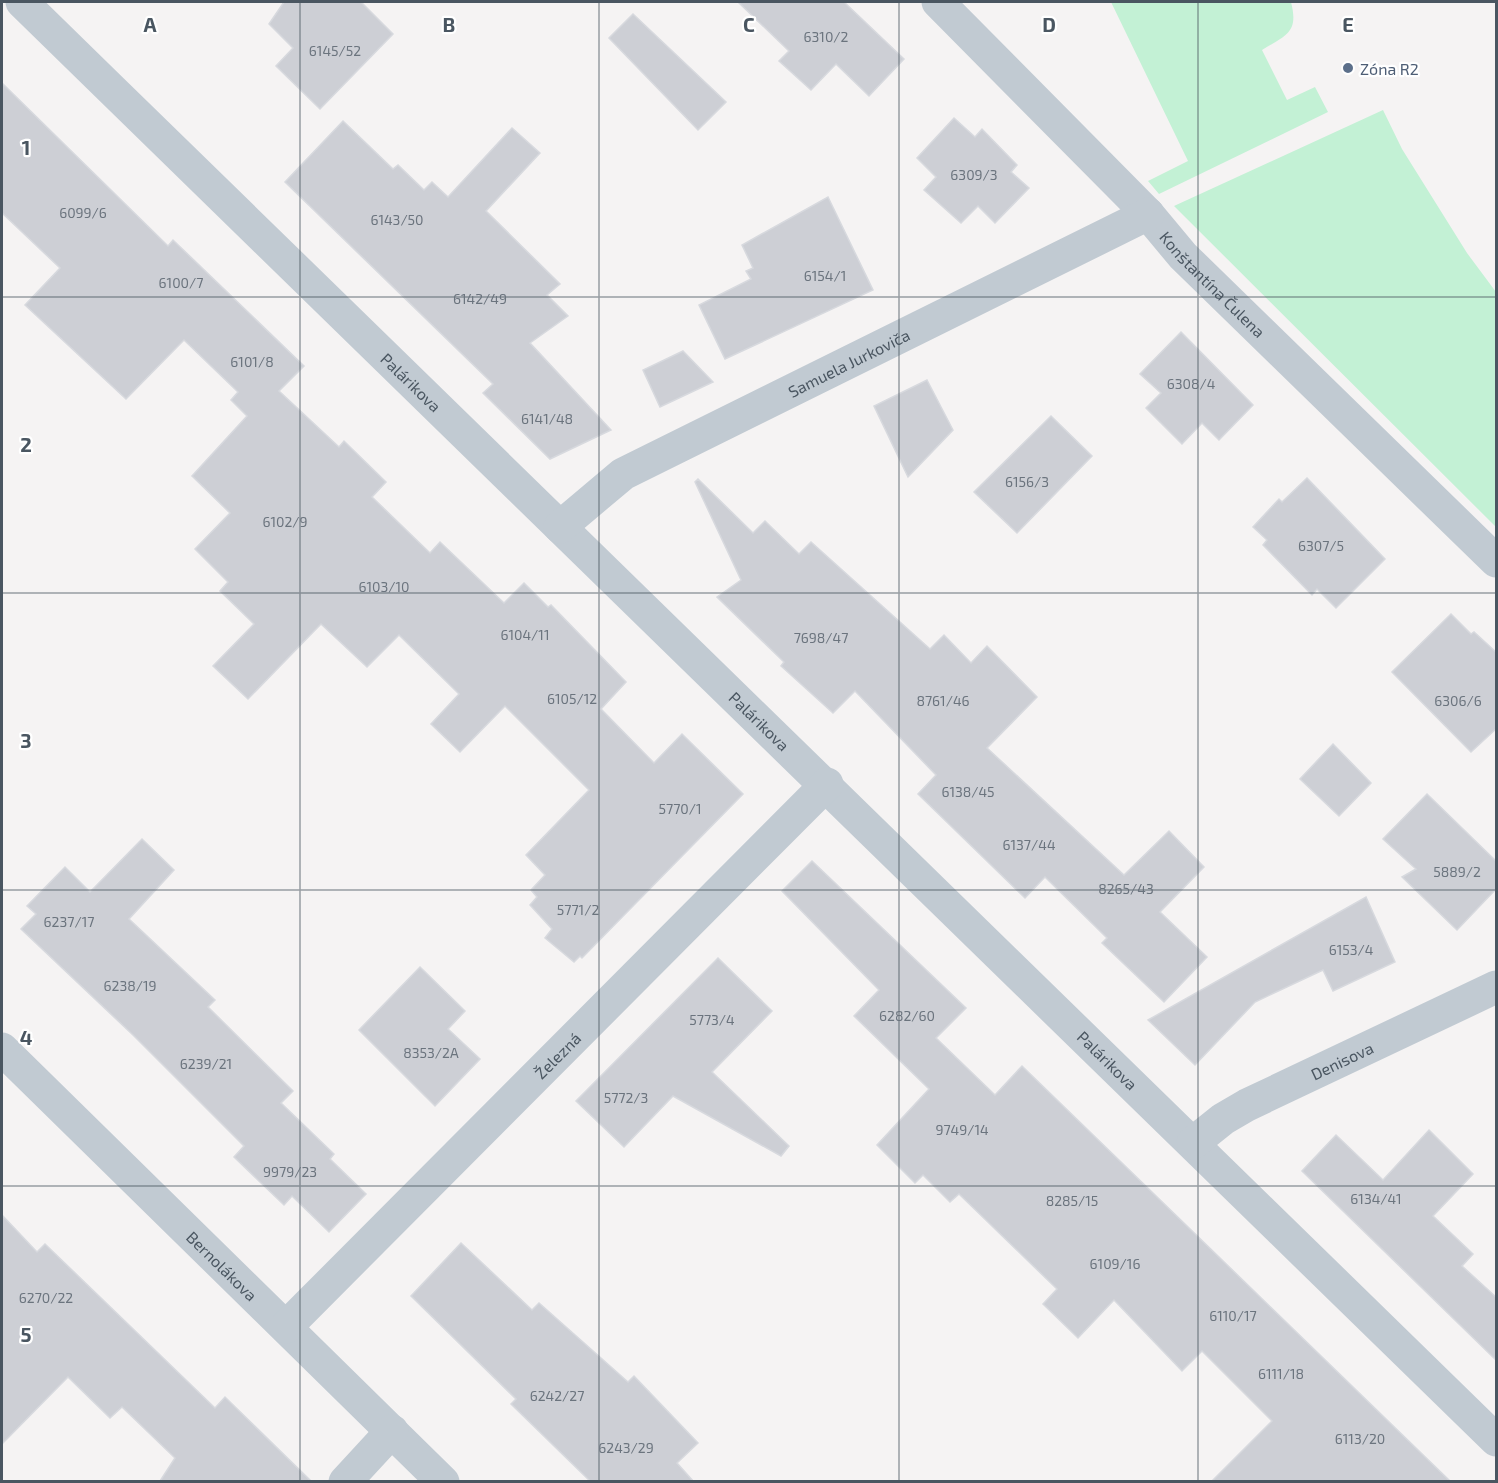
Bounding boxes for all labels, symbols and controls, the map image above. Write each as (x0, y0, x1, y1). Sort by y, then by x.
text: A (143, 12, 157, 36)
text: B (443, 12, 455, 36)
text: C (743, 12, 755, 36)
text: D (1042, 12, 1056, 36)
text: E (1342, 12, 1354, 36)
house number: 6310/2 (804, 28, 849, 45)
house number: 6145/52 (309, 42, 361, 59)
place label: Zóna R2 (1360, 59, 1419, 78)
marker: Zóna R2 (1341, 61, 1355, 75)
text: 1 (22, 135, 30, 159)
house number: 6309/3 (950, 166, 998, 183)
house number: 6099/6 (59, 204, 107, 221)
house number: 6143/50 (370, 211, 424, 228)
street label: Konštantína Čulena (1157, 227, 1270, 341)
house number: 6154/1 (804, 267, 846, 284)
house number: 6100/7 (159, 274, 203, 291)
house number: 6142/49 (453, 290, 507, 307)
street label: Samuela Jurkoviča (785, 324, 912, 400)
street label: Palárikova (378, 348, 445, 415)
house number: 6101/8 (230, 353, 274, 370)
house number: 6308/4 (1167, 375, 1215, 392)
house number: 6141/48 (521, 410, 573, 427)
text: 2 (20, 432, 32, 456)
house number: 6156/3 (1005, 473, 1049, 490)
house number: 6102/9 (262, 513, 308, 530)
house number: 6307/5 (1298, 537, 1344, 554)
house number: 6103/10 (358, 578, 410, 595)
house number: 6104/11 (500, 626, 550, 643)
house number: 7698/47 (794, 629, 848, 646)
street label: Palárikova (726, 687, 794, 754)
house number: 6105/12 (547, 690, 597, 707)
house number: 8761/46 (916, 692, 970, 709)
house number: 6306/6 (1434, 692, 1482, 709)
text: 3 (20, 728, 32, 752)
house number: 6138/45 (941, 783, 995, 800)
house number: 5770/1 (658, 800, 702, 817)
house number: 6137/44 (1003, 836, 1056, 853)
house number: 5889/2 (1433, 863, 1481, 880)
house number: 8265/43 (1098, 880, 1154, 897)
house number: 5771/2 (557, 901, 599, 918)
house number: 6237/17 (44, 913, 94, 930)
house number: 6153/4 (1329, 941, 1373, 958)
house number: 6238/19 (104, 977, 156, 994)
house number: 6282/60 (879, 1007, 935, 1024)
house number: 5773/4 (689, 1011, 735, 1028)
text: 4 (20, 1025, 33, 1049)
street label: Palárikova (1074, 1026, 1142, 1093)
street label: Železná (530, 1028, 584, 1082)
street label: Denisova (1307, 1037, 1376, 1083)
house number: 8353/2A (403, 1044, 459, 1061)
house number: 6239/21 (180, 1055, 232, 1072)
house number: 5772/3 (604, 1089, 648, 1106)
house number: 9749/14 (935, 1121, 989, 1138)
house number: 9979/23 (263, 1163, 317, 1180)
house number: 6134/41 (1350, 1190, 1402, 1207)
house number: 8285/15 (1046, 1192, 1098, 1209)
street label: Bernolákova (183, 1227, 262, 1304)
house number: 6109/16 (1090, 1255, 1140, 1272)
house number: 6270/22 (19, 1289, 73, 1306)
house number: 6110/17 (1209, 1307, 1257, 1324)
text: 5 (20, 1322, 32, 1346)
house number: 6111/18 (1258, 1365, 1304, 1382)
house number: 6242/27 (530, 1387, 584, 1404)
house number: 6113/20 (1335, 1430, 1385, 1447)
house number: 6243/29 (598, 1439, 654, 1456)

